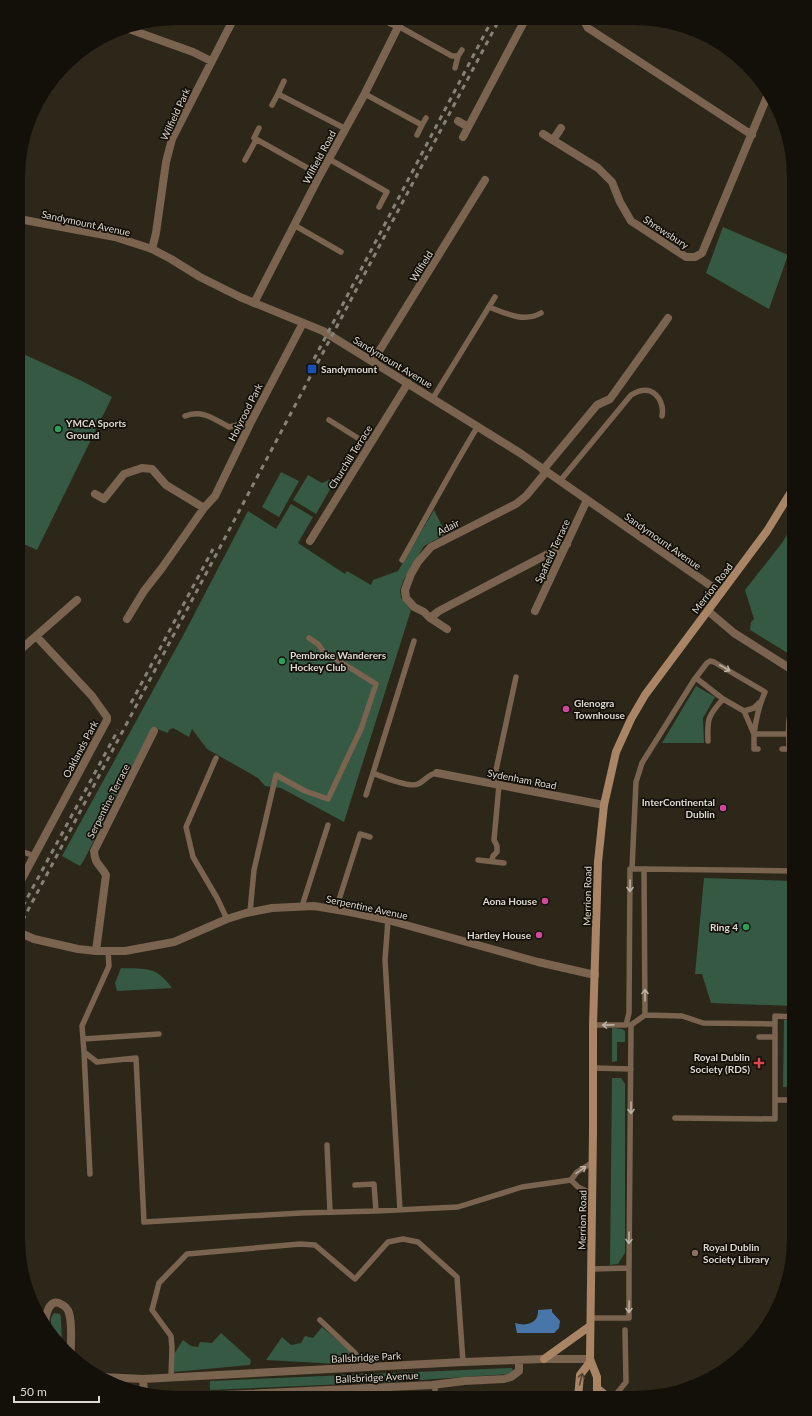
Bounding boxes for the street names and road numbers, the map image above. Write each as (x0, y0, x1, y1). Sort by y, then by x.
street label: Wilfield Park (158, 85, 193, 142)
street label: Wilfield Road (300, 128, 338, 186)
street label: Sandymount Avenue (40, 208, 132, 238)
street label: Shrewsbury (641, 213, 692, 252)
street label: Wilfield (407, 248, 435, 284)
street label: Sandymount Avenue (351, 334, 435, 390)
street label: Holyrood Park (225, 380, 265, 443)
street label: Churchill Terrace (326, 423, 374, 491)
street label: Sandymount Avenue (622, 510, 704, 572)
street label: Adair (435, 516, 461, 538)
street label: Spafield Terrace (532, 517, 572, 585)
street label: Merrion Road (689, 560, 735, 616)
street label: Oaklands Park (60, 718, 100, 780)
street label: Serpentine Terrace (84, 762, 132, 840)
street label: Sydenham Road (486, 766, 558, 792)
street label: Merrion Road (580, 866, 594, 926)
street label: Serpentine Avenue (325, 892, 409, 922)
street label: Merrion Road (575, 1190, 589, 1250)
street label: Ballsbridge Park (331, 1349, 402, 1365)
street label: Ballsbridge Avenue (335, 1369, 419, 1385)

